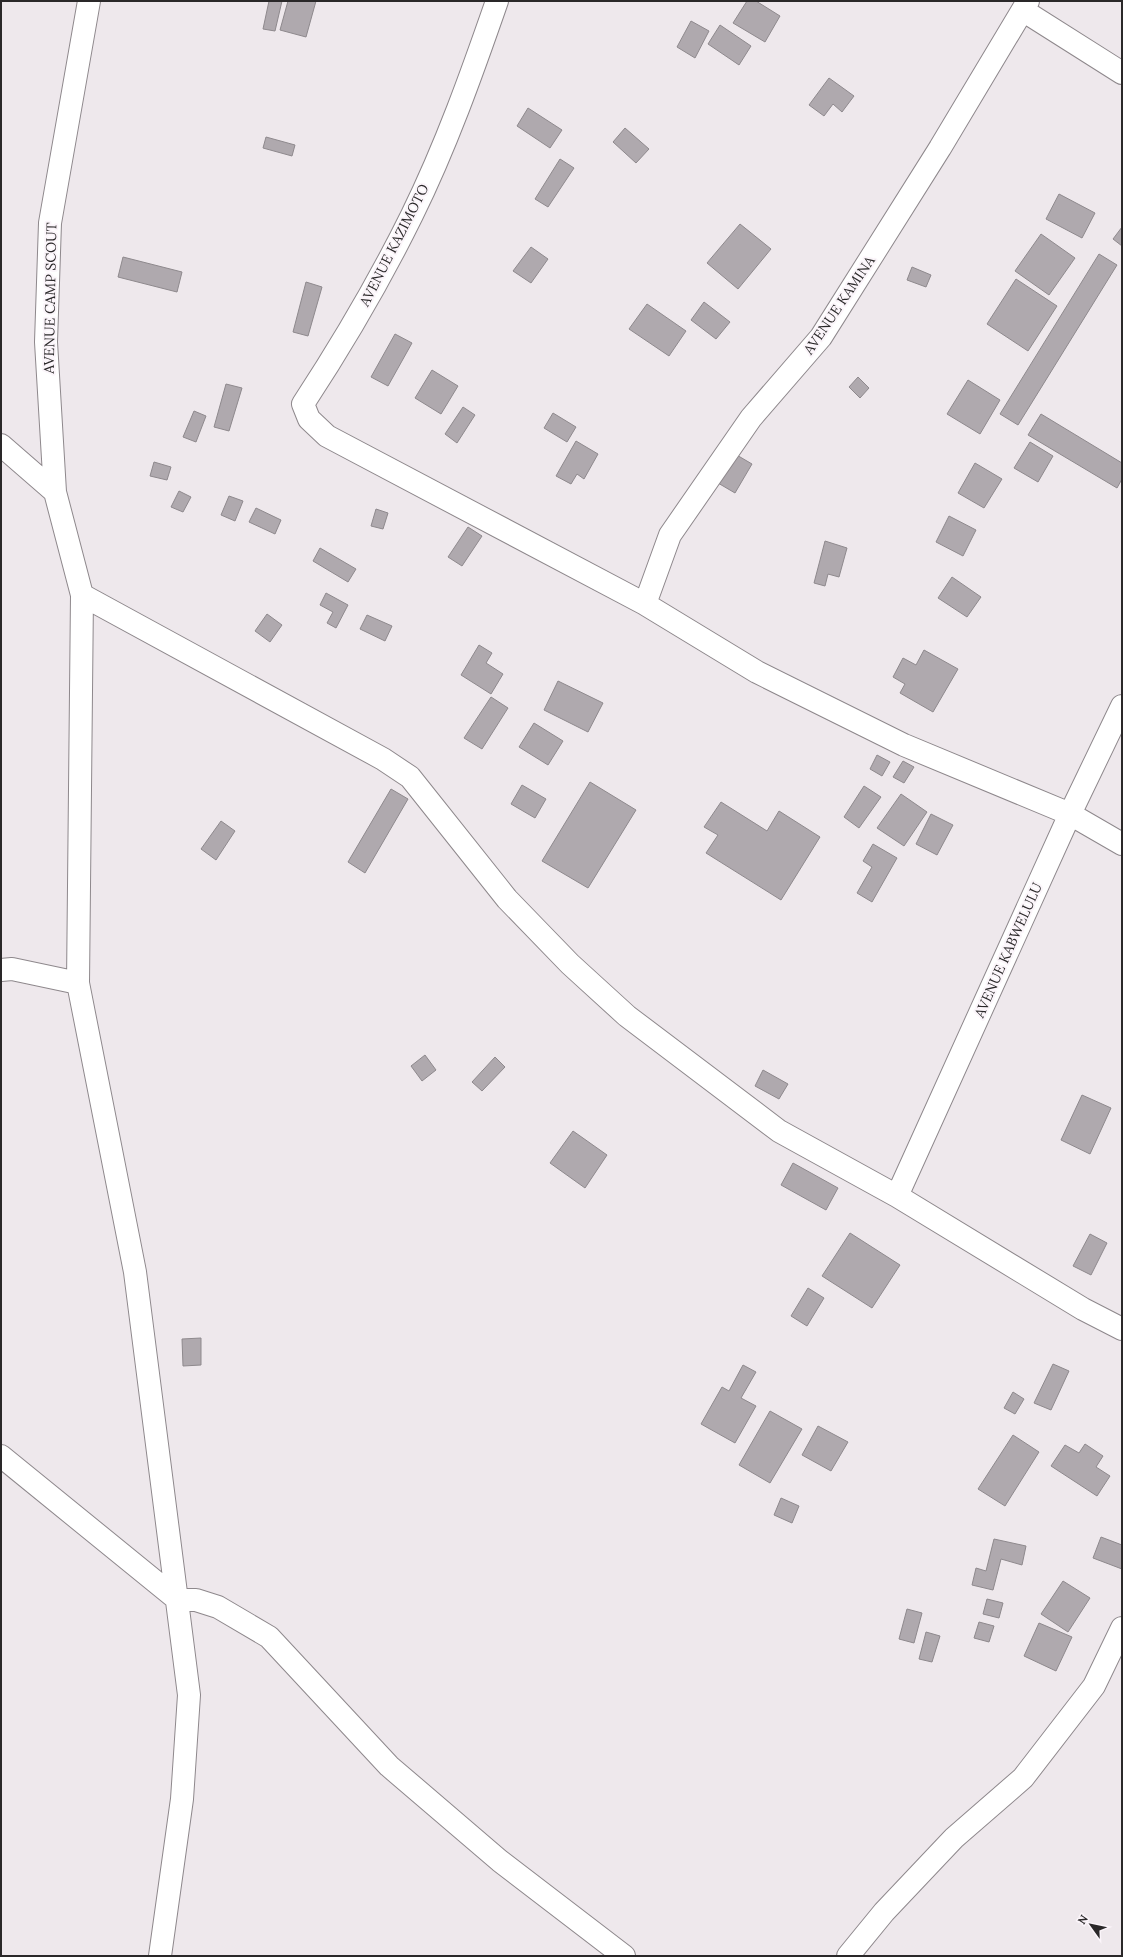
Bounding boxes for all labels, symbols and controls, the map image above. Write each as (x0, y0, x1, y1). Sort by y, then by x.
street label: AVENUE KAZIMOTO (355, 181, 433, 310)
street label: AVENUE CAMP SCOUT (40, 222, 60, 375)
street label: AVENUE KAMINA (799, 252, 879, 359)
street label: AVENUE KABWELULU (970, 879, 1046, 1021)
north arrow (1071, 1905, 1111, 1945)
text: N (1074, 1912, 1091, 1927)

